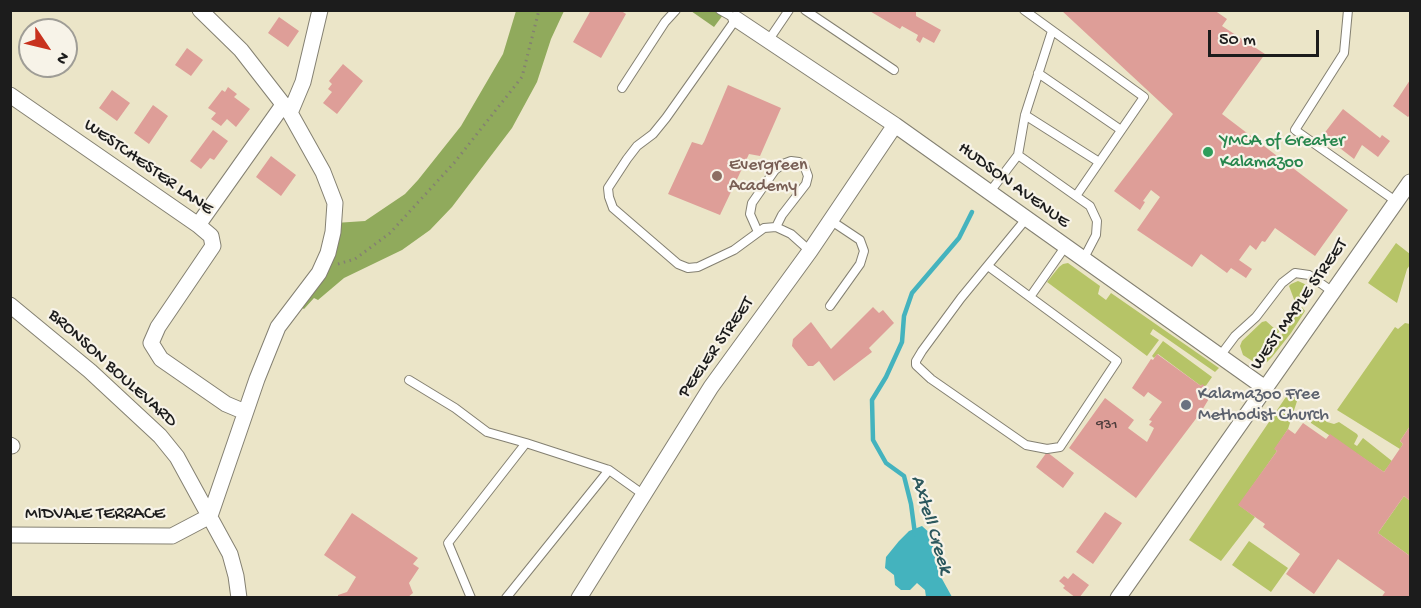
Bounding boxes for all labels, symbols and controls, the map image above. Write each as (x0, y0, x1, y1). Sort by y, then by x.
north arrow (18, 18, 78, 78)
scale bar (1211, 18, 1322, 56)
text: 50 m (1219, 30, 1256, 51)
text: N (51, 48, 72, 67)
street label: WESTCHESTER LANE (79, 115, 217, 221)
place label: YMCA of Greater Kalamazoo (1220, 131, 1345, 174)
street label: HUDSON AVENUE (953, 138, 1073, 234)
marker: YMCA of Greater Kalamazoo (1201, 145, 1215, 159)
place label: Evergreen Academy (729, 155, 808, 198)
marker: Evergreen Academy (710, 169, 724, 183)
street label: WEST MAPLE STREET (1247, 235, 1353, 375)
street label: PEELER STREET (674, 294, 760, 402)
street label: BRONSON BOULEVARD (43, 305, 181, 433)
place label: Kalamazoo Free Methodist Church (1198, 384, 1329, 426)
marker: Kalamazoo Free Methodist Church (1179, 398, 1193, 412)
house number: 931 (1096, 417, 1118, 435)
water label: Axtell Creek (904, 473, 956, 577)
street label: MIDVALE TERRACE (25, 504, 165, 526)

